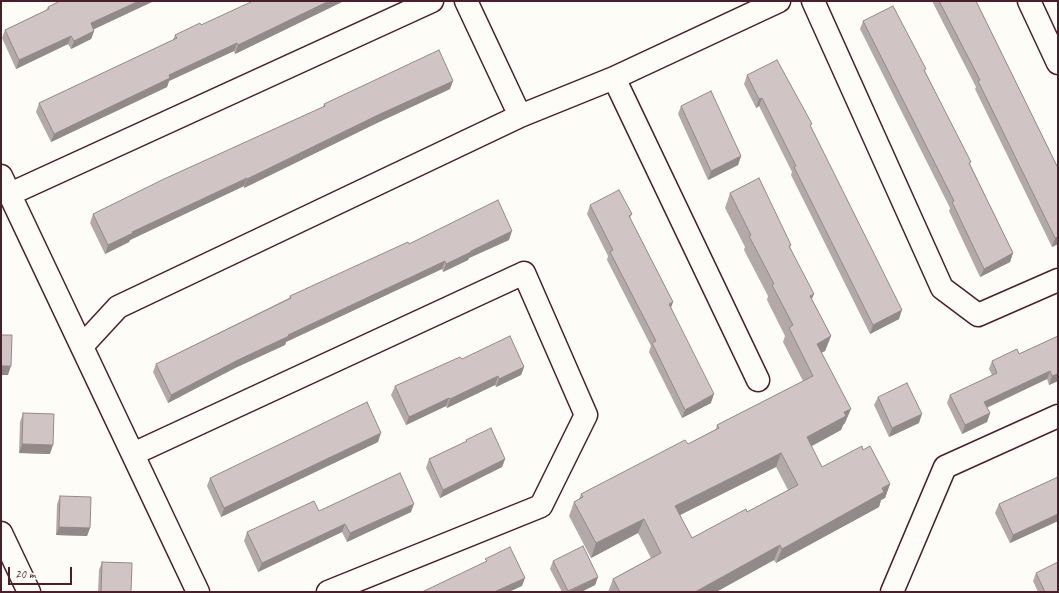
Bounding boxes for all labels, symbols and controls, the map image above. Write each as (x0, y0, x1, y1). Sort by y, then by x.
scale bar (10, 559, 74, 585)
text: 20 m (15, 566, 35, 582)

